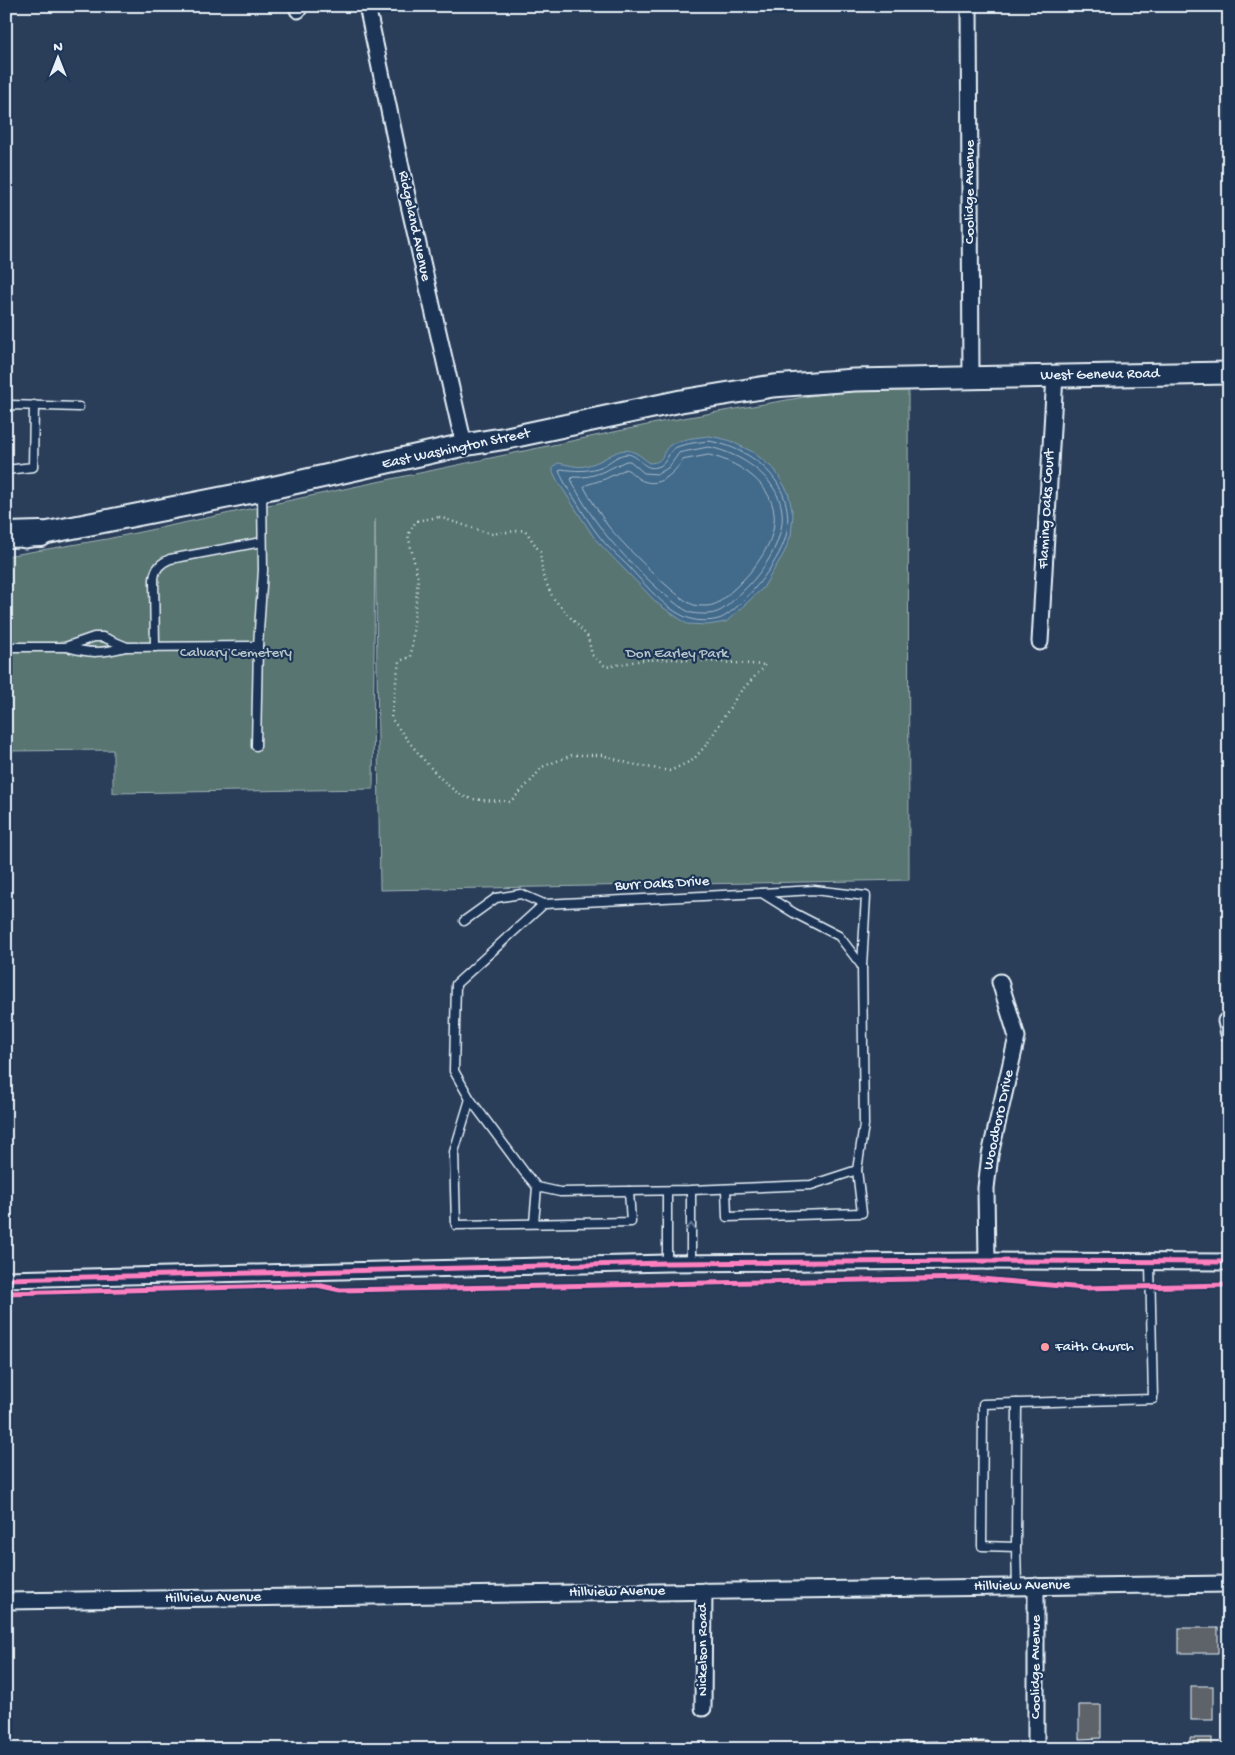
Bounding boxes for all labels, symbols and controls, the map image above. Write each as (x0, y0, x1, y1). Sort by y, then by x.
north arrow (32, 32, 82, 82)
text: N (53, 39, 63, 56)
street label: Coolidge Avenue (961, 140, 979, 244)
street label: Ridgeland Avenue (394, 169, 435, 283)
street label: West Geneva Road (1040, 365, 1161, 385)
street label: East Washington Street (380, 424, 534, 474)
street label: Flaming Oaks Court (1035, 447, 1059, 570)
park label: Calvary Cemetery (180, 644, 292, 662)
park label: Don Earley Park (625, 645, 729, 663)
street label: Burr Oaks Drive (613, 873, 710, 896)
street label: Woodboro Drive (980, 1068, 1018, 1172)
one-way arrow (686, 1223, 696, 1230)
place label: Faith Church (1054, 1338, 1134, 1356)
marker: Faith Church (1039, 1341, 1051, 1353)
street label: Hillview Avenue (974, 1576, 1071, 1596)
street label: Hillview Avenue (569, 1582, 666, 1602)
street label: Hillview Avenue (165, 1588, 262, 1608)
street label: Nickelson Road (694, 1602, 712, 1696)
street label: Coolidge Avenue (1027, 1615, 1045, 1719)

